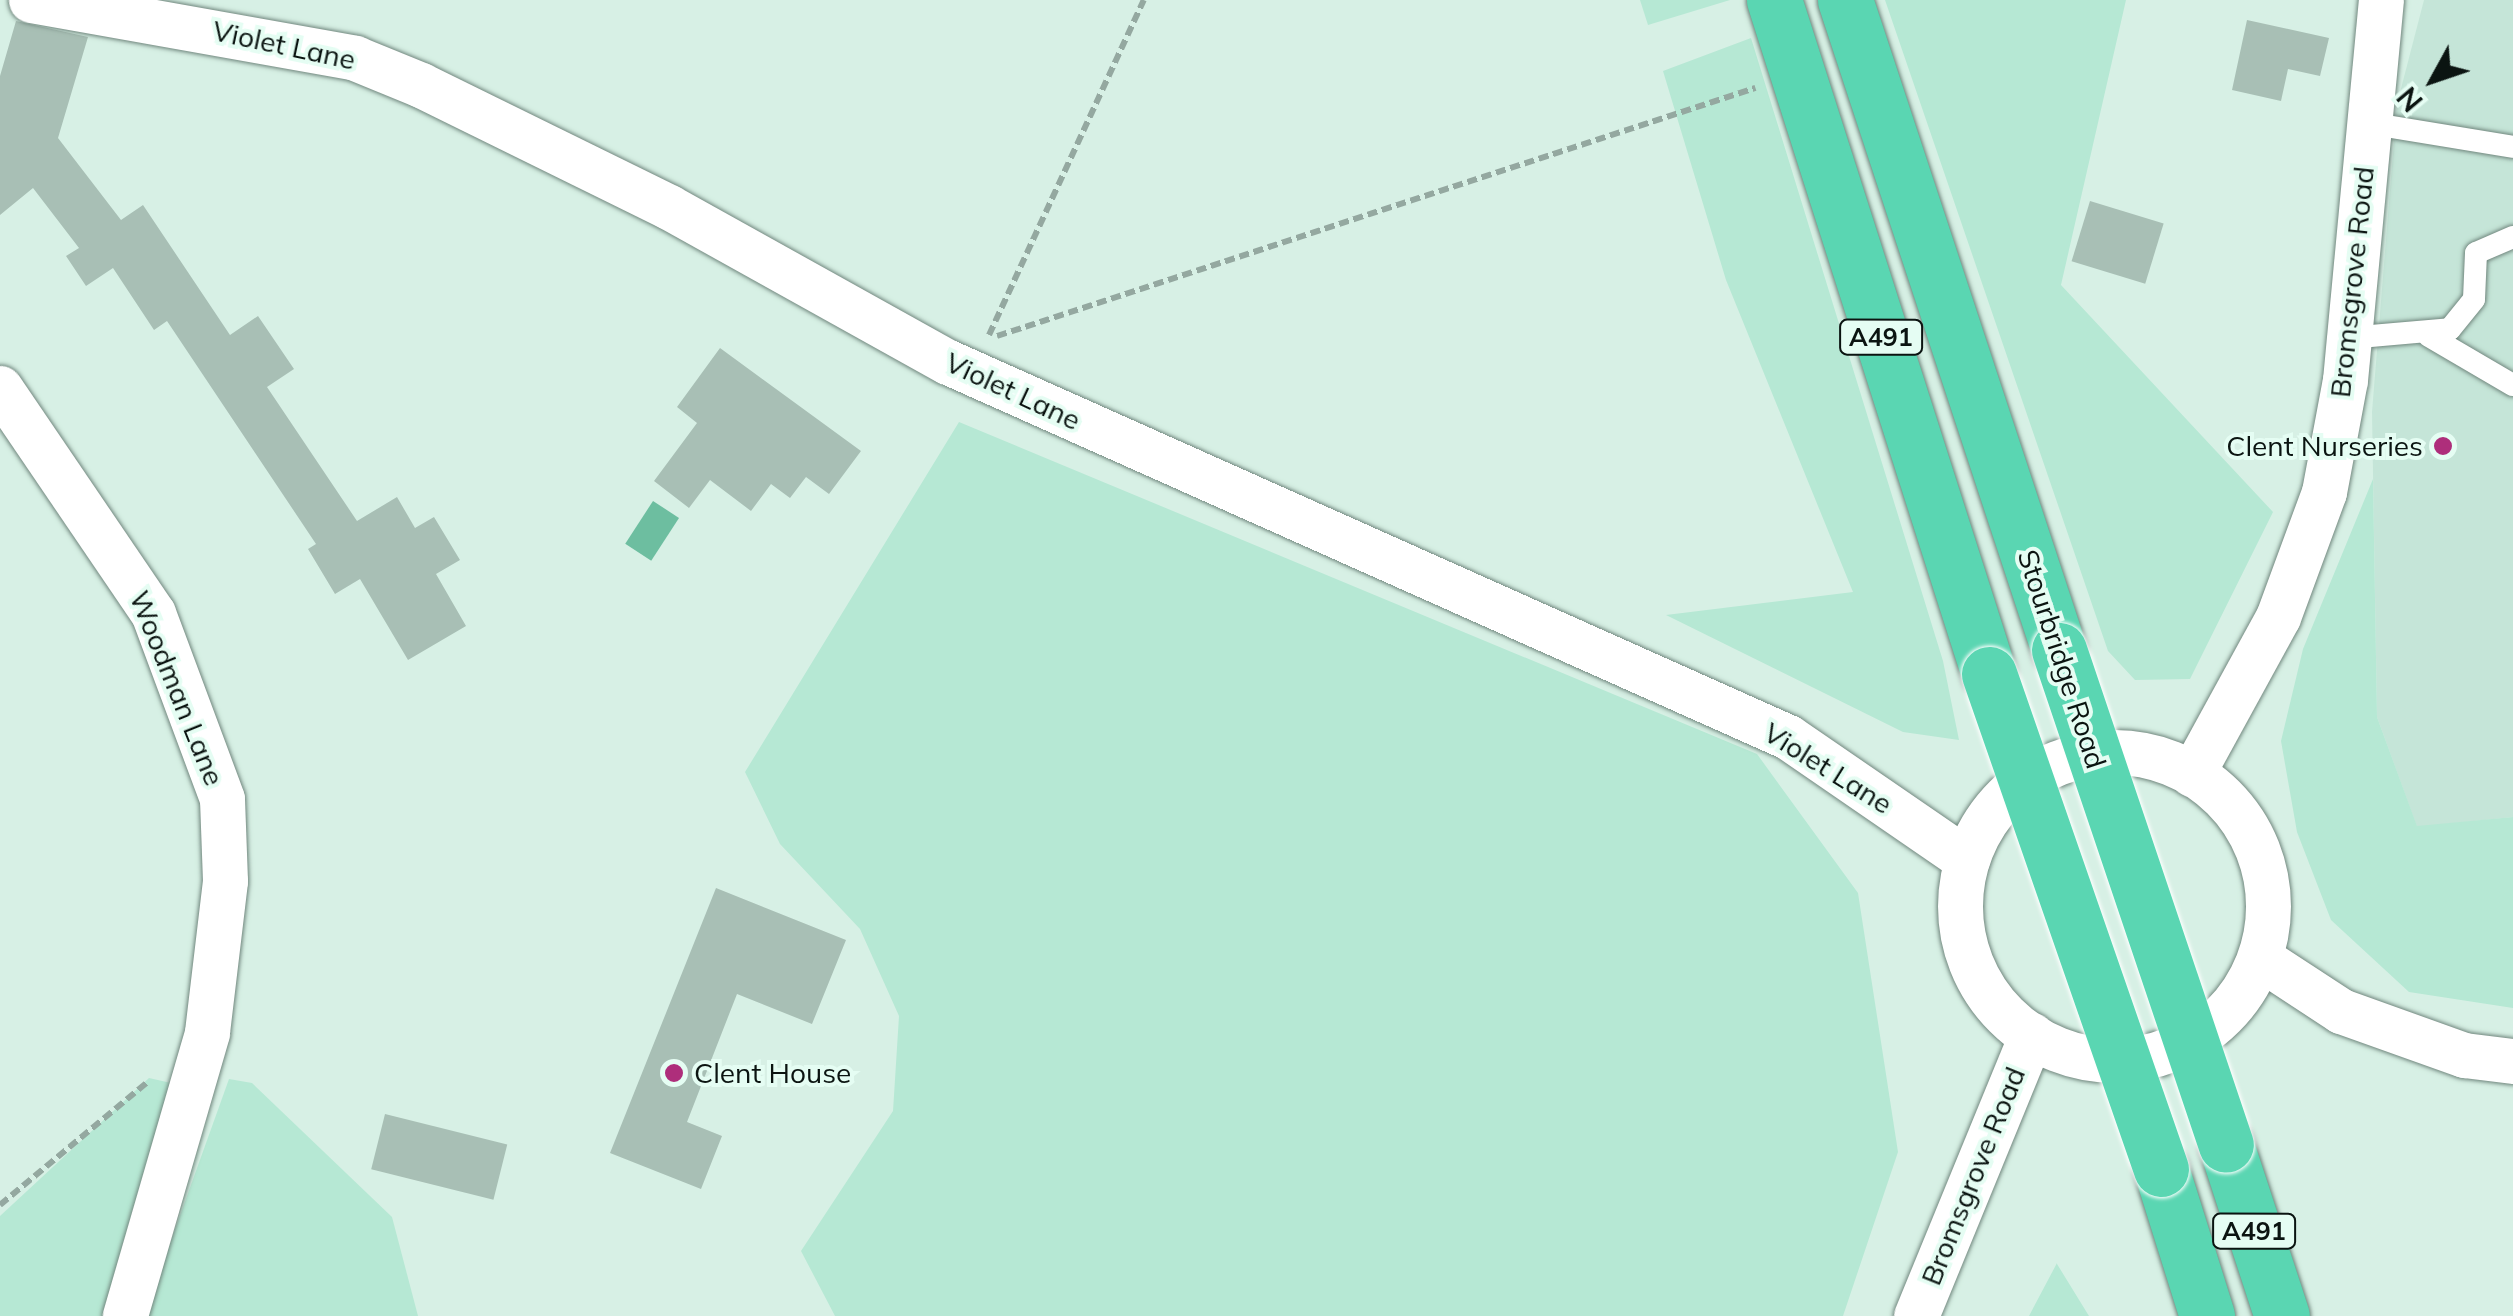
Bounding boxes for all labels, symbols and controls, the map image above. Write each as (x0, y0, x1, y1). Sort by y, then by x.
street label: Violet Lane (210, 14, 358, 76)
north arrow (2383, 30, 2483, 130)
text: N (2389, 80, 2430, 119)
street label: Bromsgrove Road (2323, 165, 2381, 399)
road number: A491 (1838, 317, 1924, 357)
street label: Violet Lane (940, 345, 1086, 437)
place label: Clent Nurseries (2226, 429, 2423, 463)
marker: Clent Nurseries (2432, 435, 2454, 457)
street label: Stourbridge Road (2011, 545, 2113, 773)
street label: Woodman Lane (123, 586, 231, 790)
street label: Violet Lane (1758, 715, 1898, 821)
place label: Clent House (694, 1056, 851, 1090)
marker: Clent House (663, 1062, 685, 1084)
street label: Bromsgrove Road (1914, 1062, 2032, 1290)
road number: A491 (2212, 1211, 2296, 1251)

